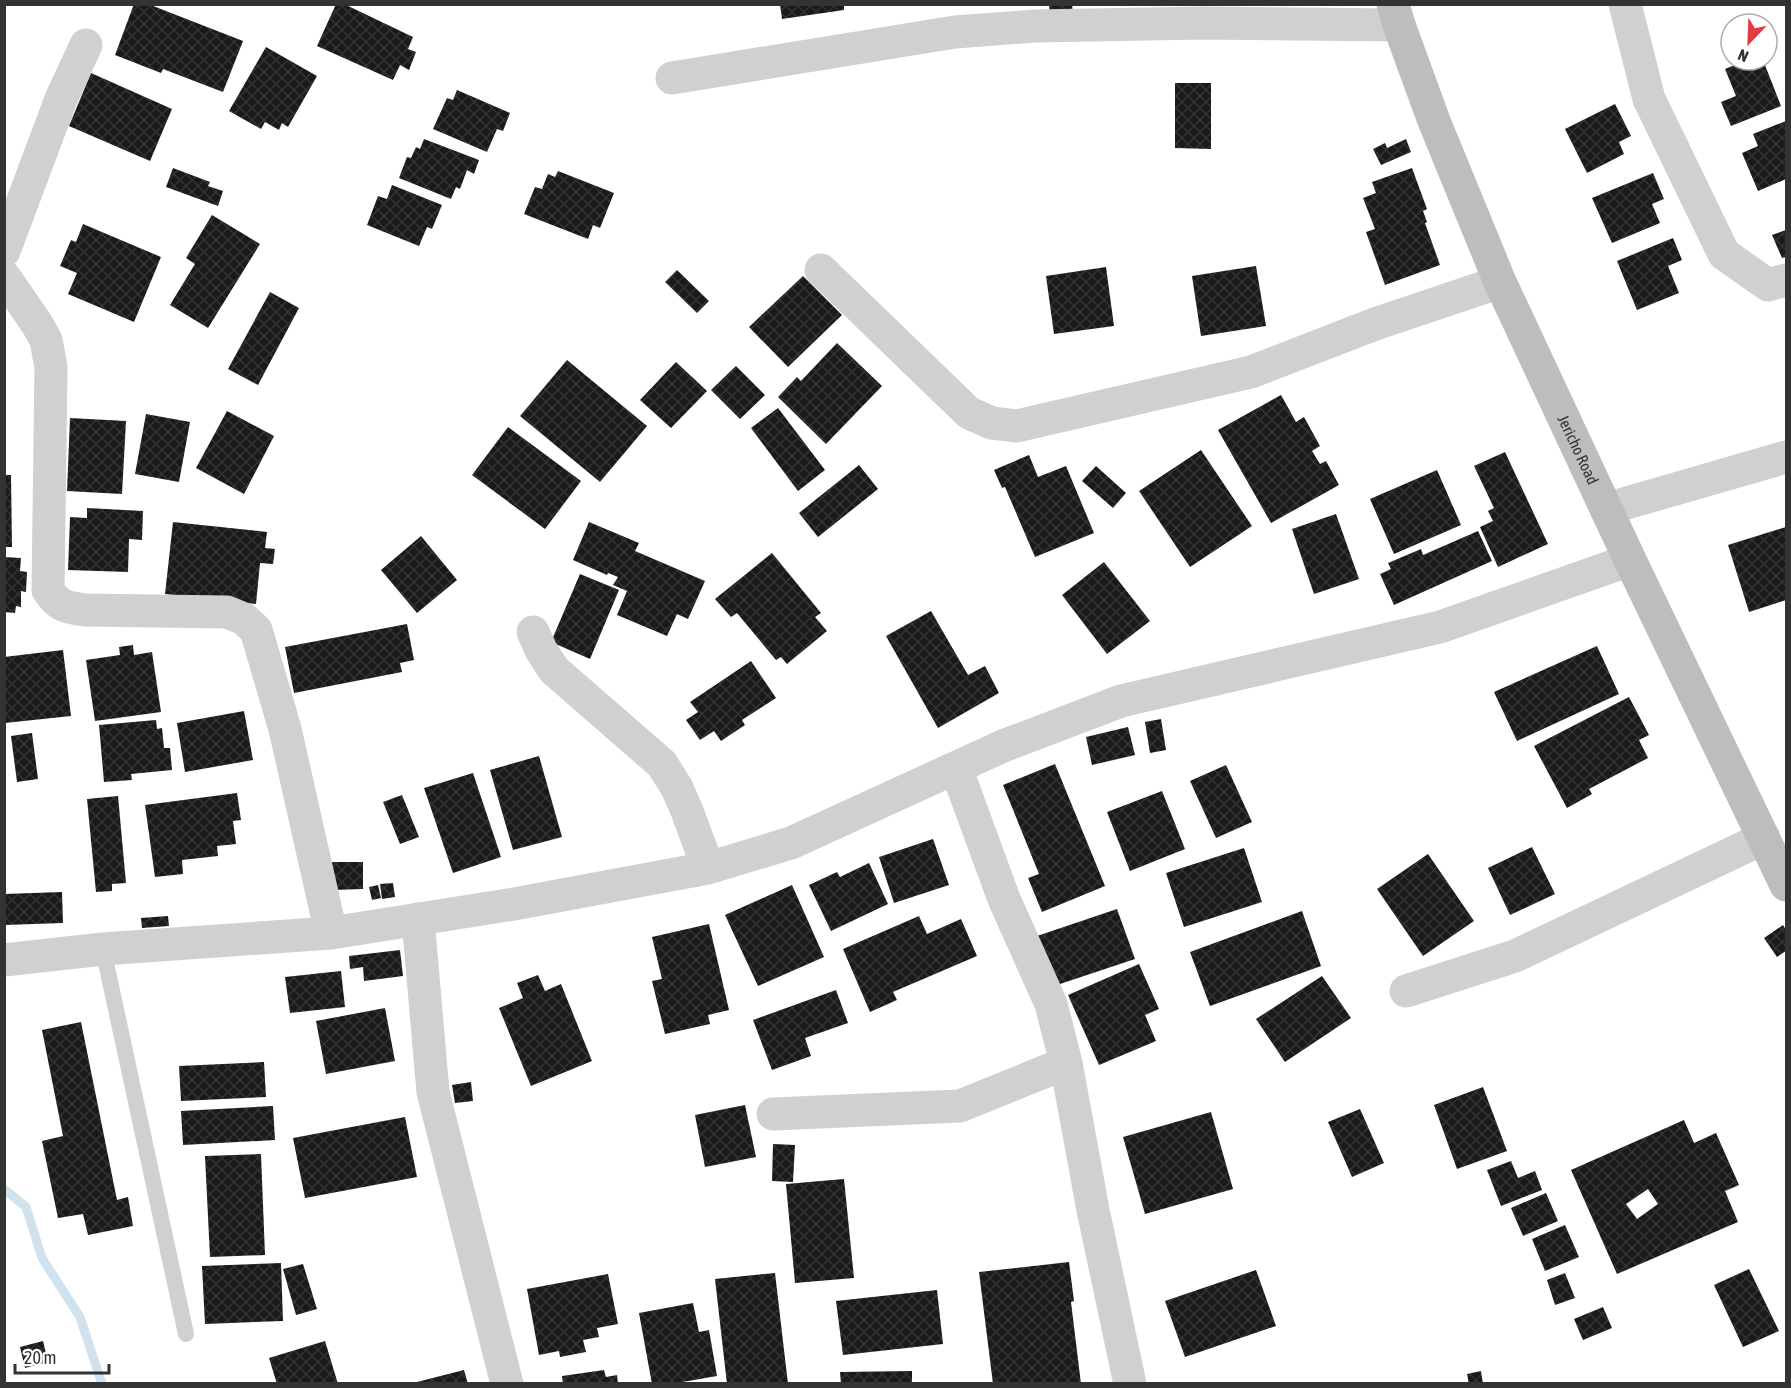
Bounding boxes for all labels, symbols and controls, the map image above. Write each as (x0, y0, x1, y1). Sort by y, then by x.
north arrow (1719, 12, 1779, 72)
text: N (1735, 46, 1751, 66)
street label: Jericho Road (1554, 412, 1602, 487)
scale bar (15, 1337, 110, 1375)
text: 20 m (24, 1347, 56, 1368)

